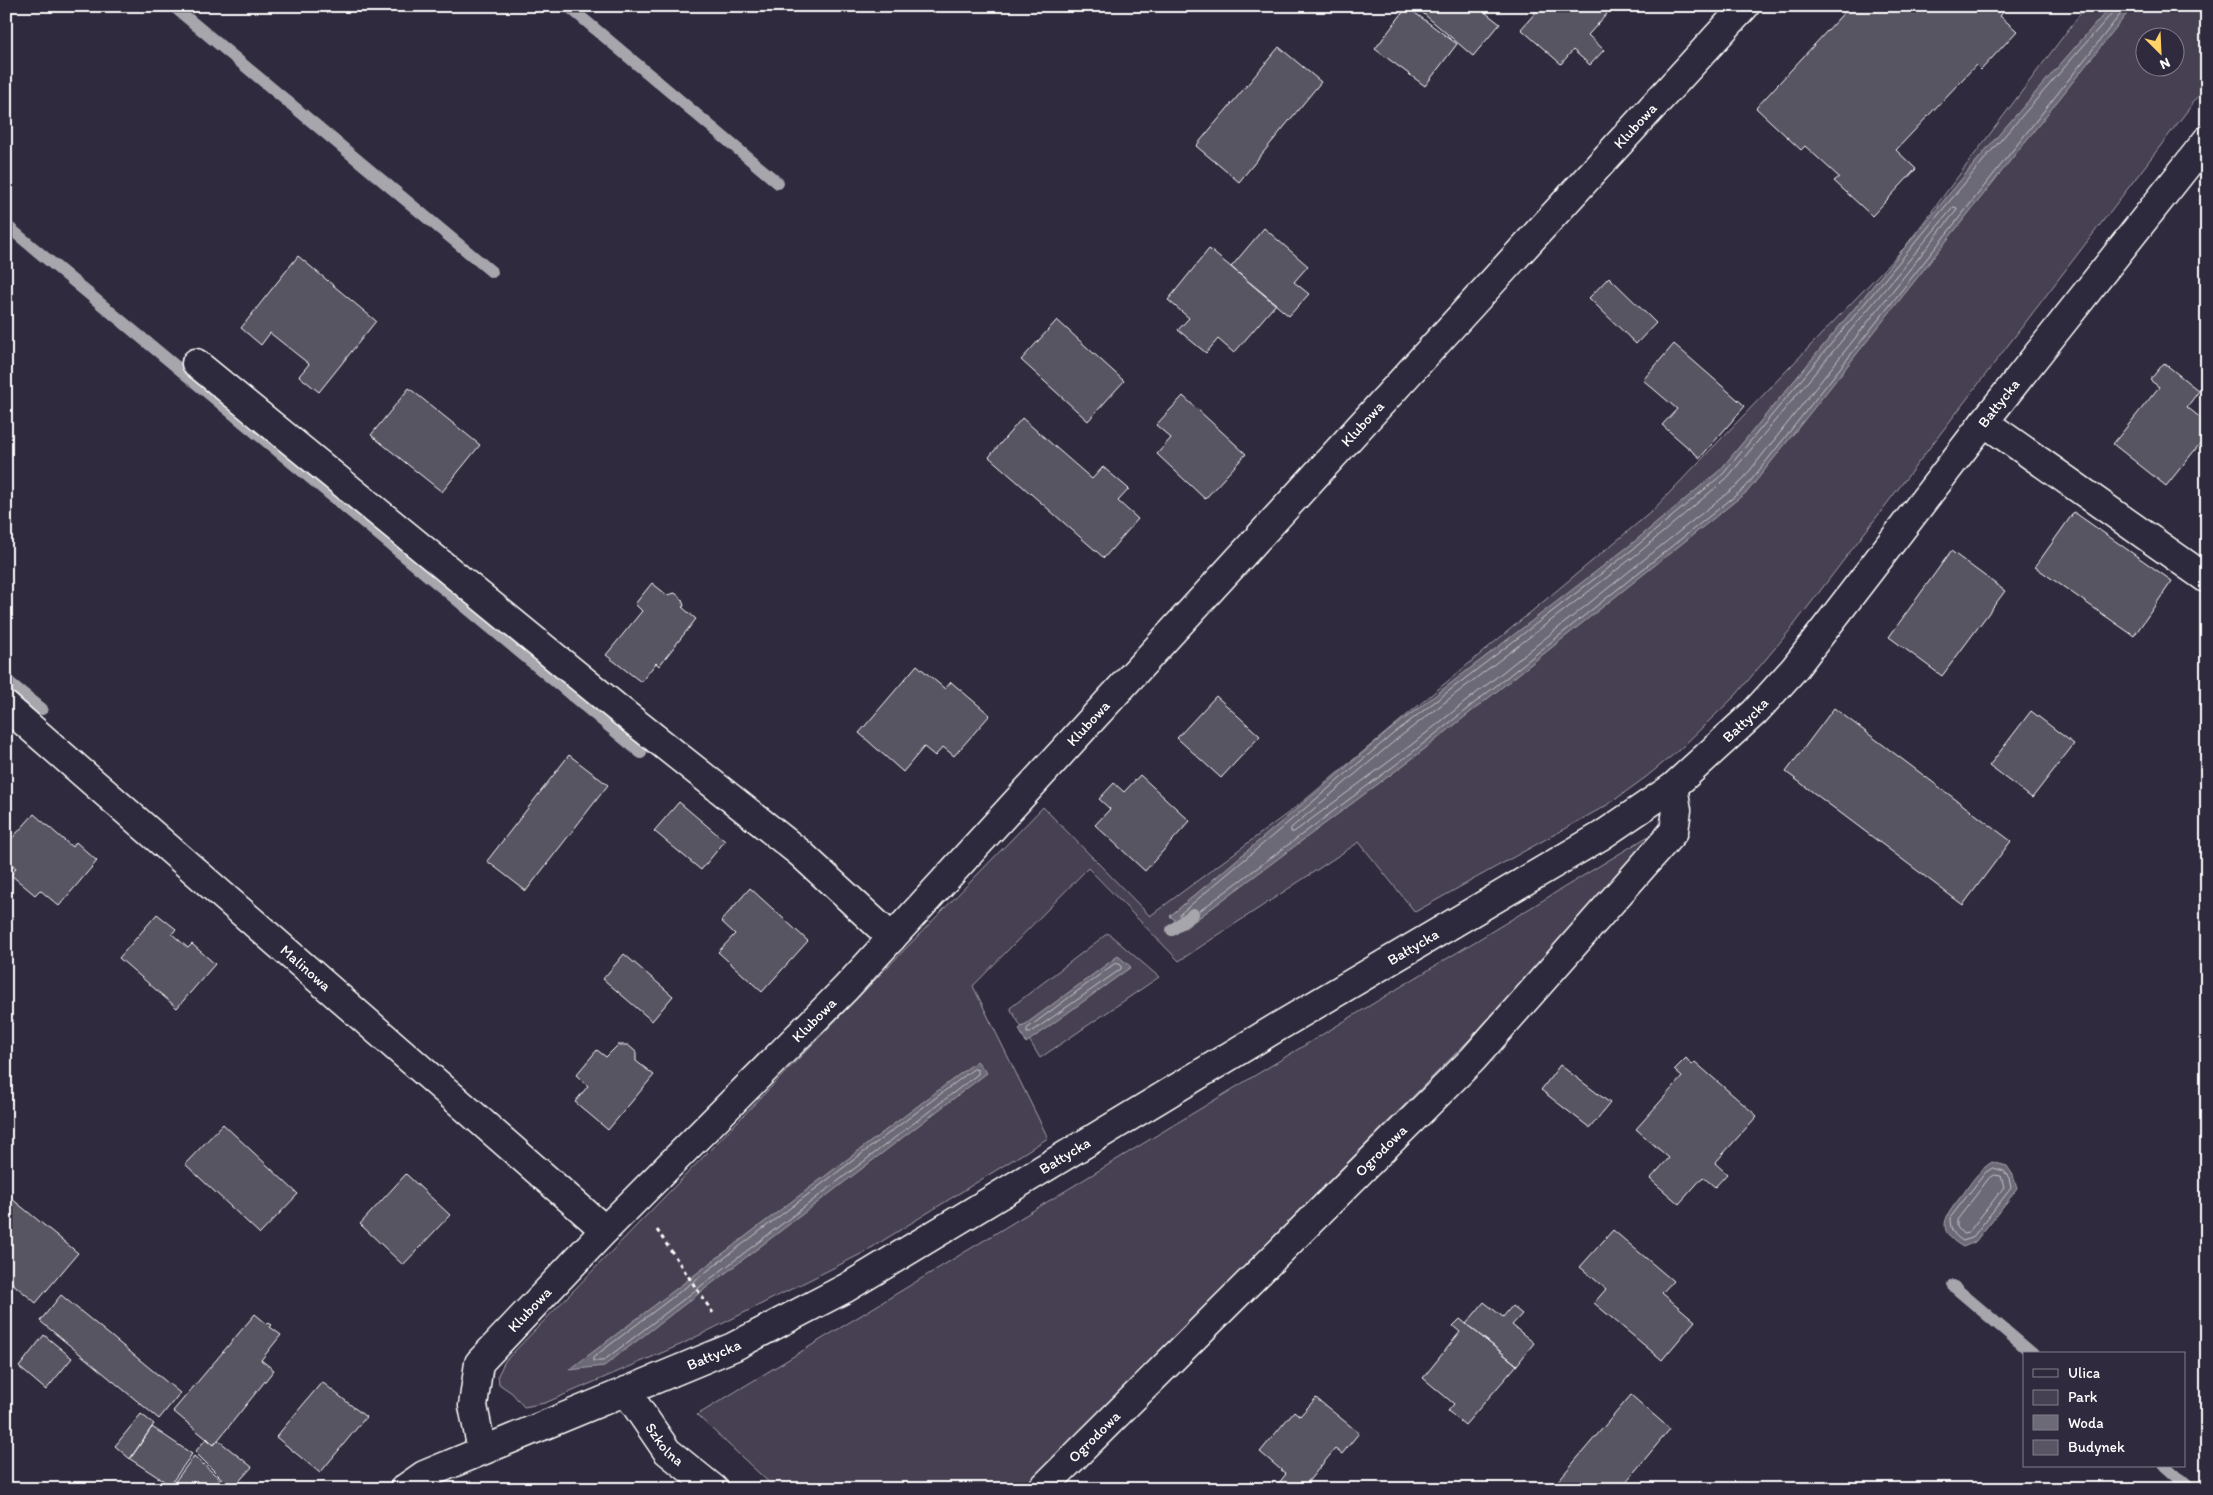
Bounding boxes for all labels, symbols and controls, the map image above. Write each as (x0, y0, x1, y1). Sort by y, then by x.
north arrow (2136, 28, 2186, 78)
text: N (2157, 54, 2173, 73)
street label: Klubowa (1610, 99, 1661, 152)
street label: Bałtycka (1974, 375, 2024, 431)
street label: Klubowa (1337, 397, 1388, 450)
street label: Bałtycka (1719, 694, 1773, 746)
street label: Klubowa (1063, 697, 1114, 750)
street label: Bałtycka (1384, 925, 1443, 969)
street label: Malinowa (277, 941, 335, 995)
street label: Klubowa (788, 994, 840, 1046)
street label: Ogrodowa (1351, 1121, 1411, 1180)
street label: Bałtycka (1036, 1133, 1094, 1178)
street label: Klubowa (504, 1283, 555, 1336)
street label: Bałtycka (684, 1335, 744, 1374)
legend (2023, 1352, 2186, 1468)
text: Ulica (2068, 1364, 2101, 1382)
text: Park (2068, 1388, 2098, 1406)
street label: Ogrodowa (1065, 1407, 1124, 1466)
text: Woda (2068, 1414, 2104, 1432)
street label: Szkolna (641, 1419, 688, 1470)
text: Budynek (2068, 1438, 2125, 1456)

